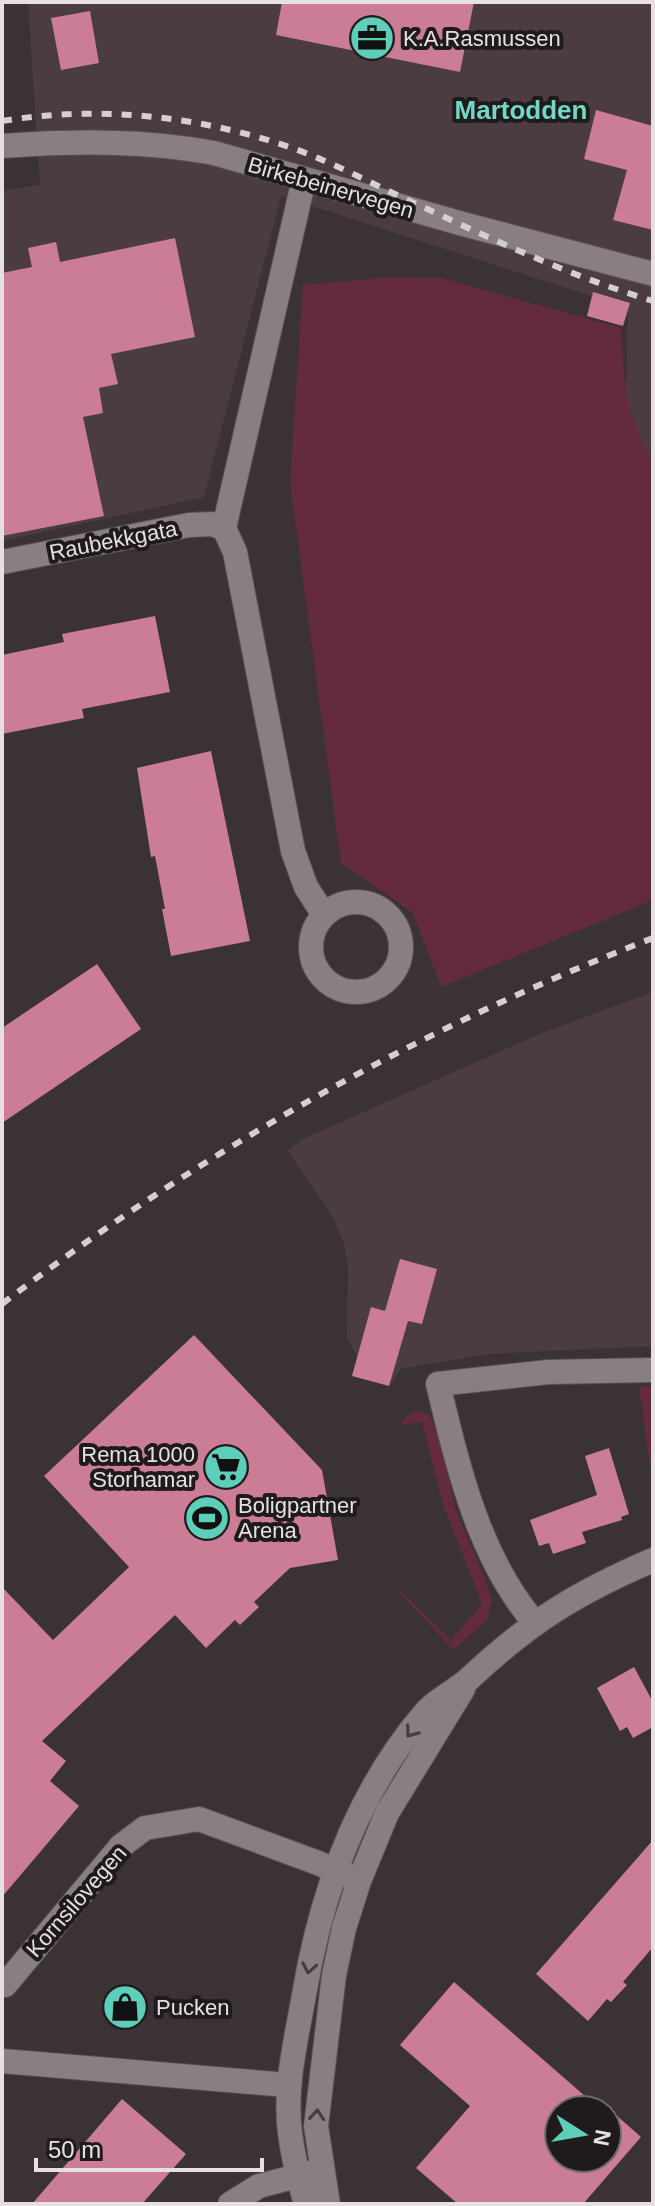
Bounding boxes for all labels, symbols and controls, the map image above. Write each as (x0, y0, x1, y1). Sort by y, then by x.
office icon: K.A.Rasmussen (348, 14, 396, 62)
place label: K.A.Rasmussen (403, 26, 561, 51)
district label: Martodden (455, 95, 587, 125)
street label: Birkebeinervegen (245, 152, 417, 223)
street label: Raubekkgata (47, 516, 180, 565)
place label: Rema 1000 Storhamar (81, 1442, 195, 1492)
supermarket icon: Rema 1000 Storhamar (202, 1443, 250, 1491)
place label: Boligpartner Arena (238, 1493, 357, 1543)
sports icon: Boligpartner Arena (183, 1494, 231, 1542)
one-way arrow (406, 1723, 421, 1738)
street label: Kornsilovegen (21, 1841, 132, 1962)
one-way arrow (301, 1962, 318, 1975)
shop icon: Pucken (101, 1983, 149, 2031)
place label: Pucken (156, 1995, 229, 2020)
north arrow (543, 2094, 623, 2174)
one-way arrow (308, 2108, 325, 2121)
scale bar (36, 2122, 262, 2172)
text: N (588, 2128, 616, 2148)
text: 50 m (48, 2136, 101, 2163)

